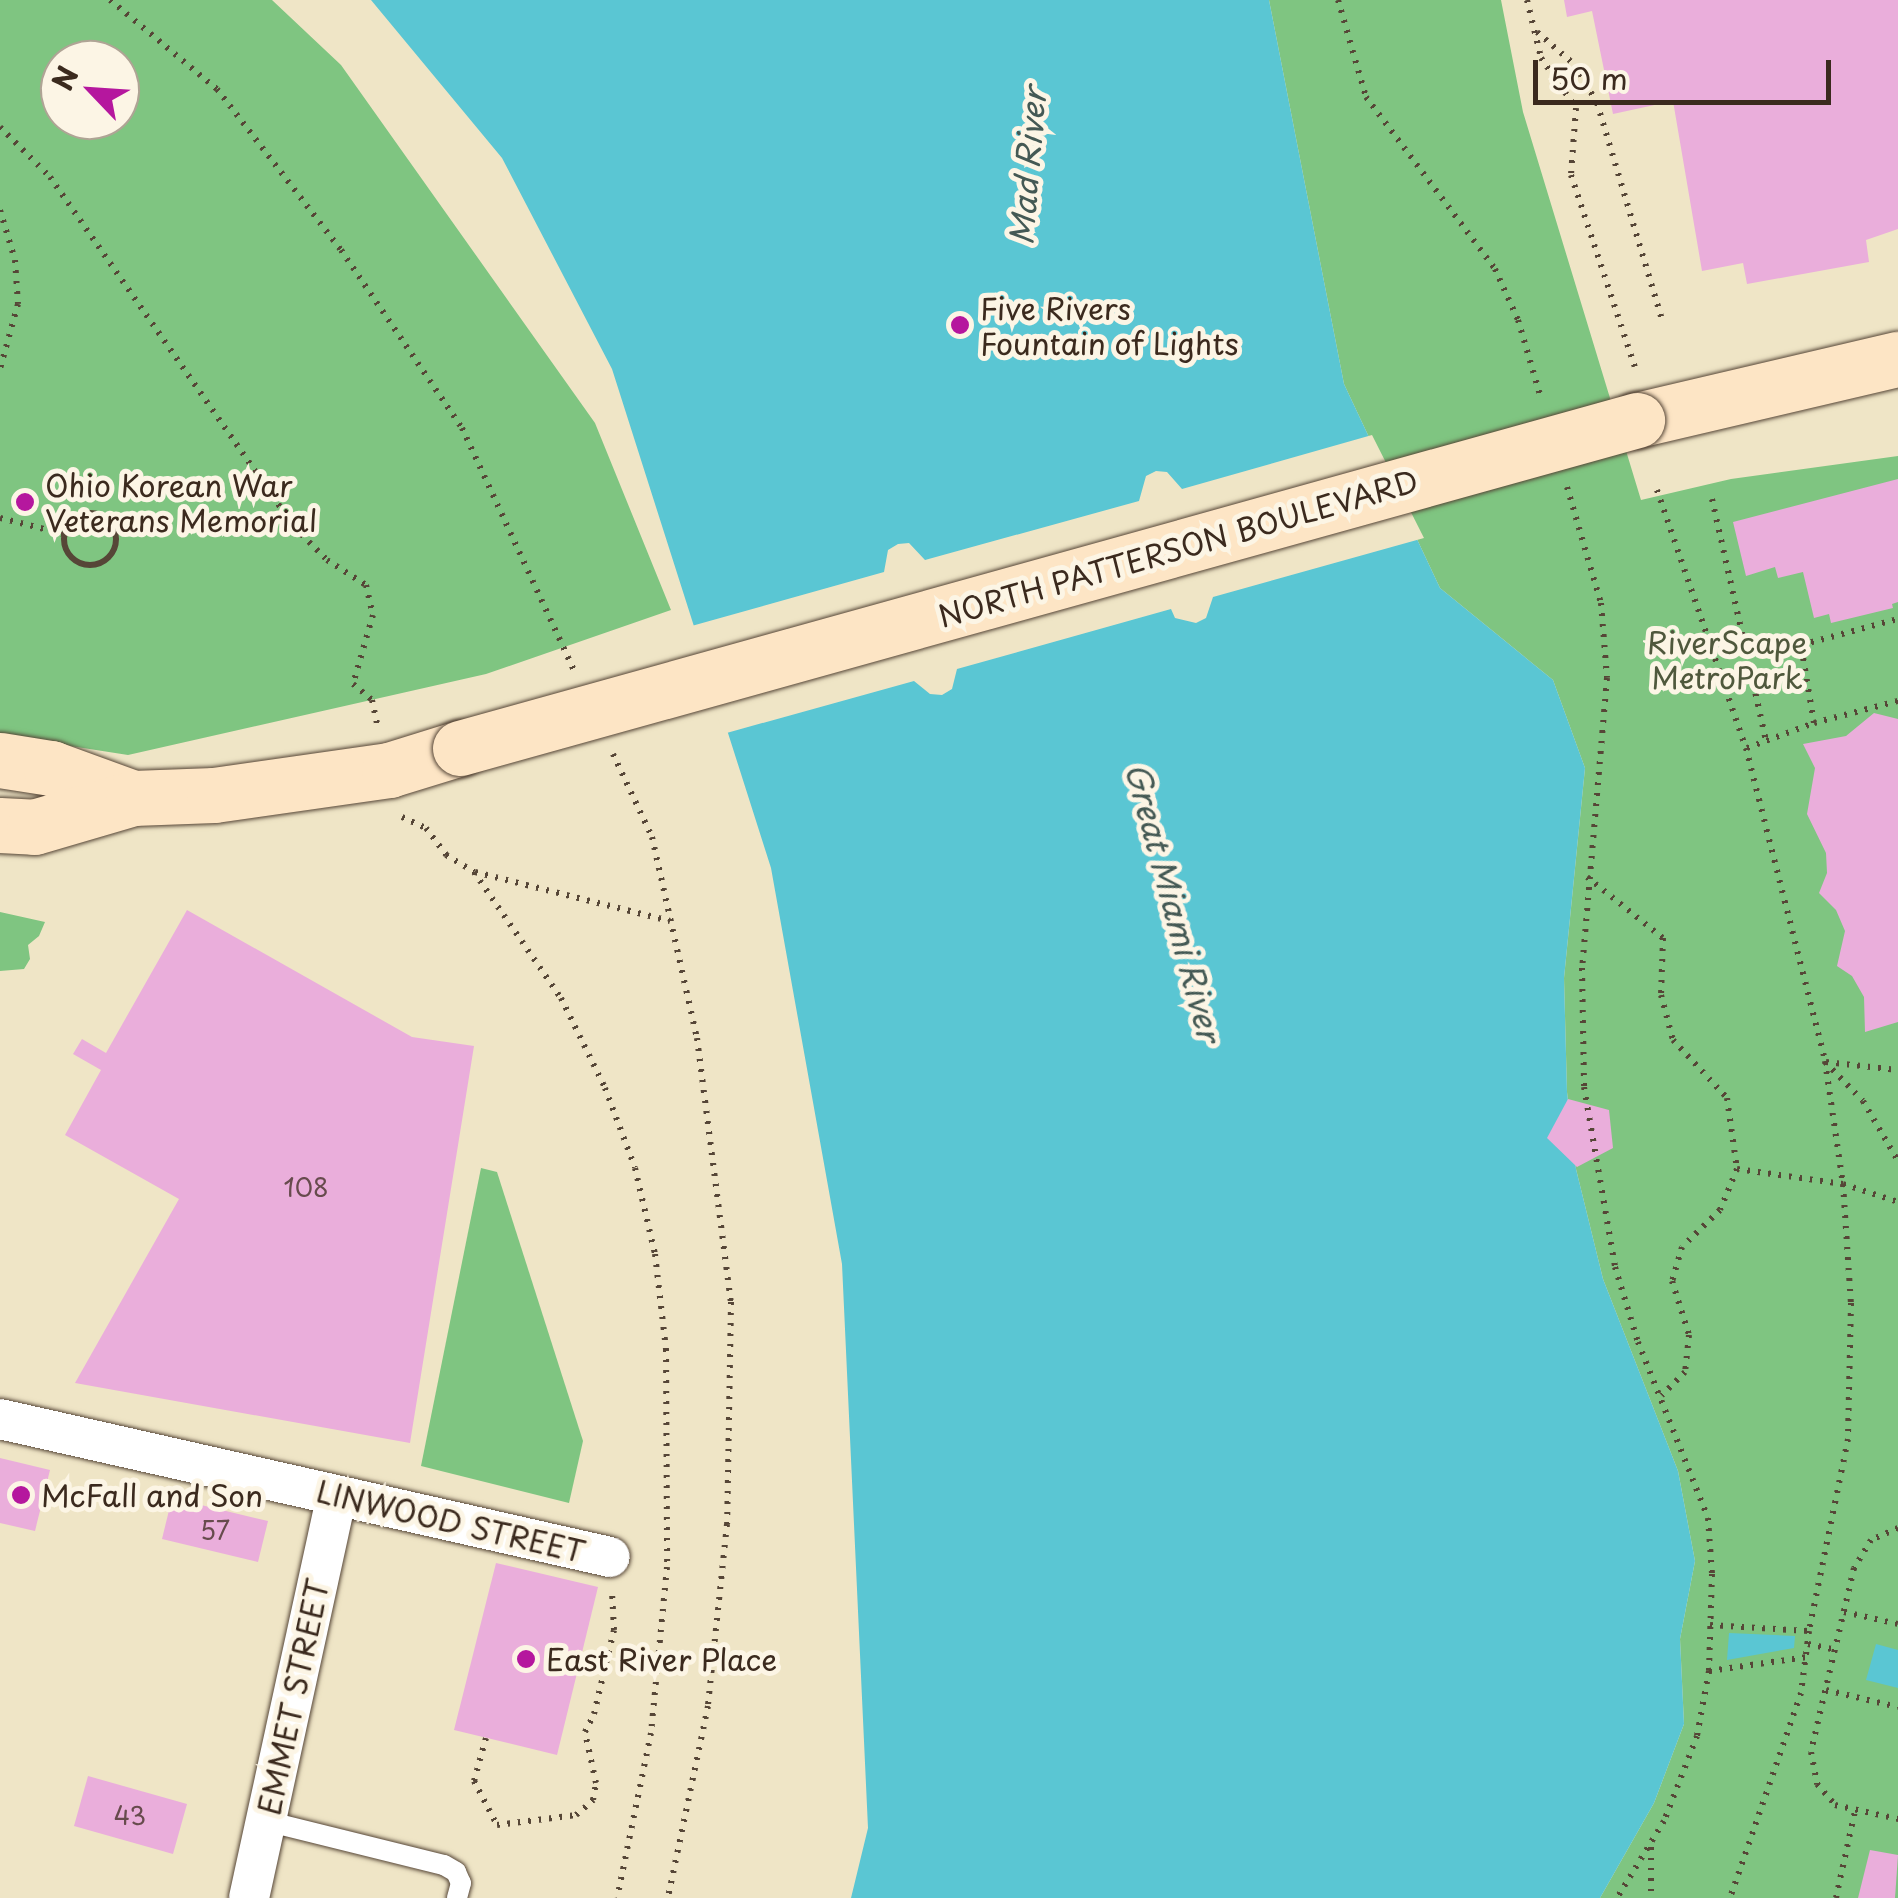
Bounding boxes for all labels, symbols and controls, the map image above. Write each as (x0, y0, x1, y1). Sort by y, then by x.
north arrow (40, 40, 140, 140)
scale bar (1538, 40, 1836, 102)
text: 50 m (1550, 55, 1628, 100)
text: N (40, 59, 88, 97)
water label: Mad River (1001, 86, 1053, 246)
place label: Five Rivers Fountain of Lights (980, 290, 1239, 360)
marker: Five Rivers Fountain of Lights (949, 314, 971, 336)
street label: NORTH PATTERSON BOULEVARD (932, 462, 1424, 634)
place label: Ohio Korean War Veterans Memorial (45, 467, 317, 538)
marker: Ohio Korean War Veterans Memorial (14, 491, 36, 513)
park label: RiverScape MetroPark (1647, 624, 1807, 694)
water label: Great Miami River (1118, 759, 1230, 1045)
house number: 108 (283, 1172, 329, 1202)
street label: LINWOOD STREET (311, 1472, 591, 1570)
place label: McFall and Son (41, 1477, 265, 1513)
marker: McFall and Son (10, 1484, 32, 1506)
house number: 57 (200, 1515, 230, 1545)
street label: EMMET STREET (250, 1575, 336, 1819)
place label: East River Place (546, 1641, 778, 1677)
marker: East River Place (515, 1648, 537, 1670)
house number: 43 (114, 1800, 146, 1830)

